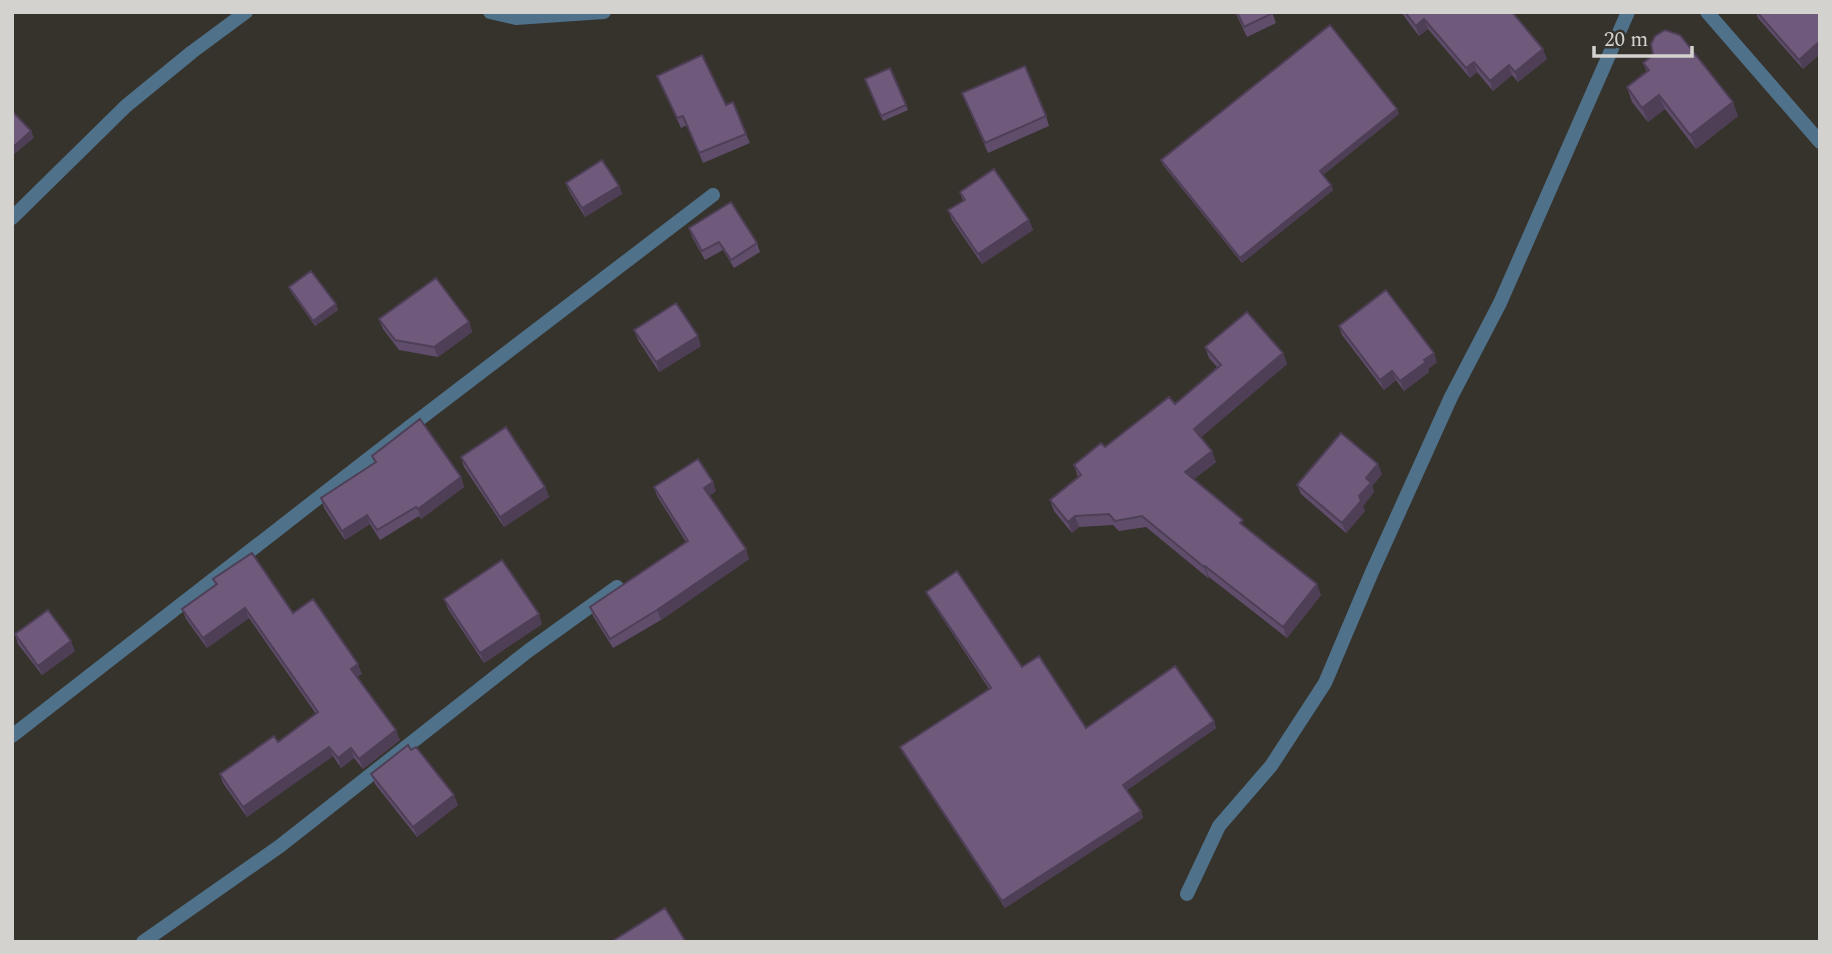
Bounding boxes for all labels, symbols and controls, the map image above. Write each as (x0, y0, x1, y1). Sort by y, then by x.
scale bar (1594, 14, 1692, 58)
text: 20 m (1604, 24, 1648, 56)

